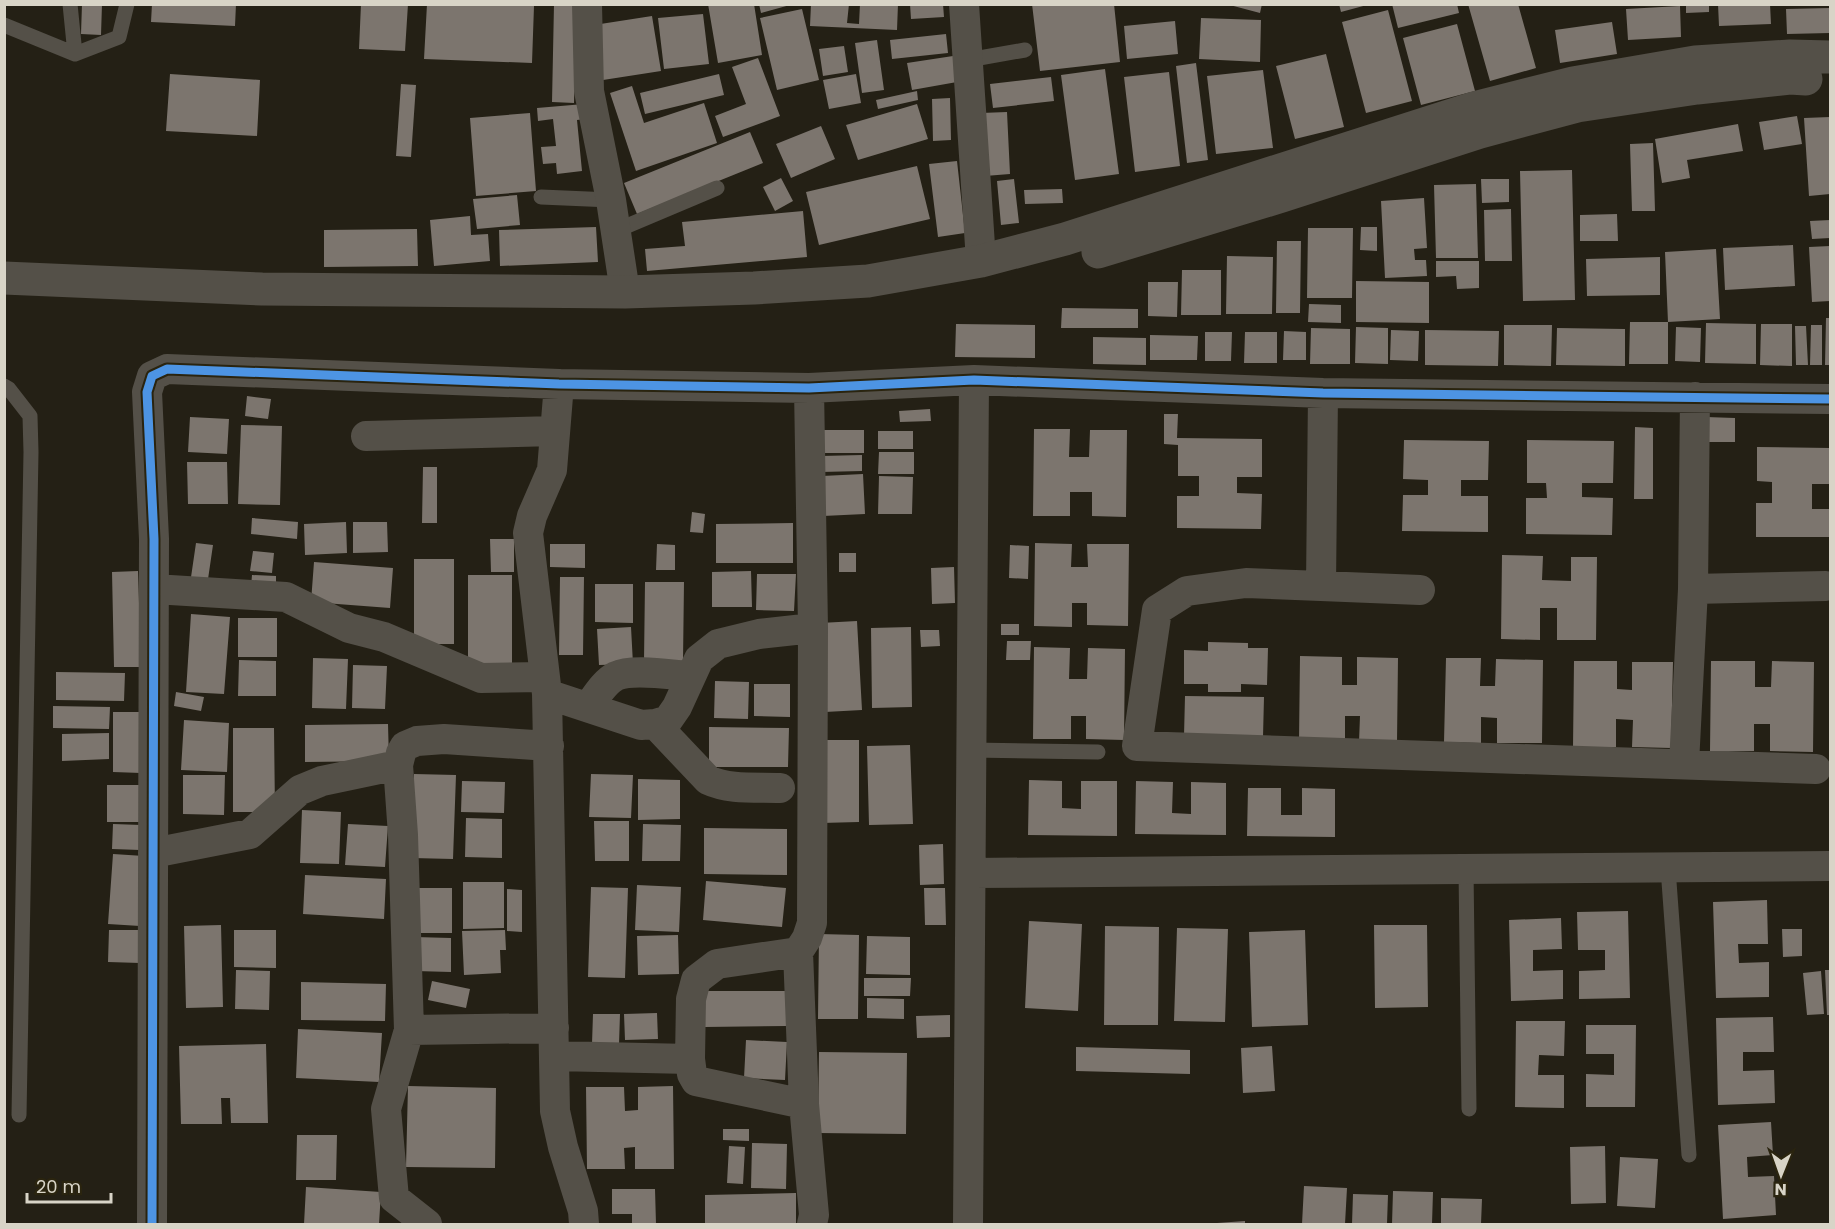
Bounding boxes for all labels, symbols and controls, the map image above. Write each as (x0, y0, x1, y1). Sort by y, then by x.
north arrow (1751, 1145, 1811, 1205)
scale bar (27, 1166, 111, 1204)
text: 20 m (36, 1174, 81, 1199)
text: N (1775, 1178, 1787, 1201)

